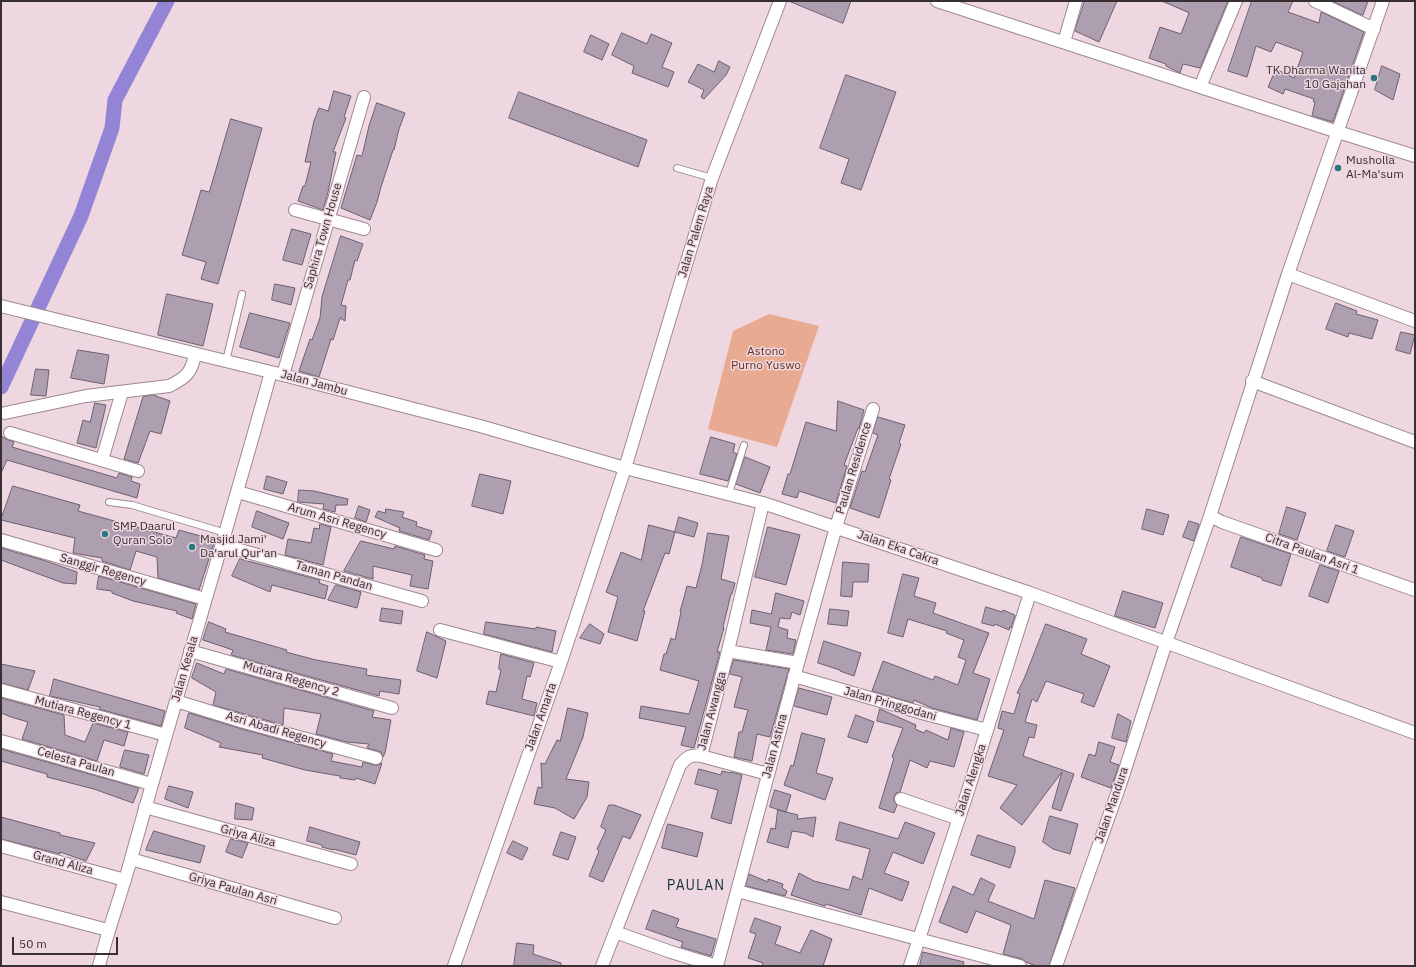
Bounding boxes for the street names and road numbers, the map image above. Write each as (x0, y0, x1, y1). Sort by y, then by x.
street label: Saphira Town House (301, 181, 345, 291)
street label: Jalan Palem Raya (675, 185, 717, 279)
street label: Jalan Jambu (279, 367, 349, 399)
street label: Paulan Residence (833, 420, 875, 516)
street label: Arum Asri Regency (286, 500, 388, 542)
street label: Jalan Eka Cakra (855, 527, 941, 569)
street label: Citra Paulan Asri 1 (1263, 530, 1361, 578)
street label: Sanggir Regency (58, 551, 148, 589)
street label: Taman Pandan (294, 558, 374, 594)
street label: Jalan Kesala (169, 634, 201, 704)
street label: Mutiara Regency 2 (241, 658, 341, 700)
street label: Jalan Awangga (695, 670, 729, 752)
street label: Jalan Amarta (522, 681, 560, 753)
street label: Jalan Pringgodani (842, 684, 938, 724)
street label: Mutiara Regency 1 (33, 693, 133, 733)
street label: Asri Abadi Regency (224, 709, 328, 751)
street label: Jalan Astina (760, 712, 790, 780)
street label: Jalan Alengka (953, 742, 989, 818)
street label: Celesta Paulan (36, 744, 116, 780)
street label: Jalan Mandura (1092, 765, 1132, 845)
street label: Griya Aliza (219, 822, 277, 850)
street label: Grand Aliza (31, 848, 95, 878)
street label: Griya Paulan Asri (187, 869, 279, 909)

